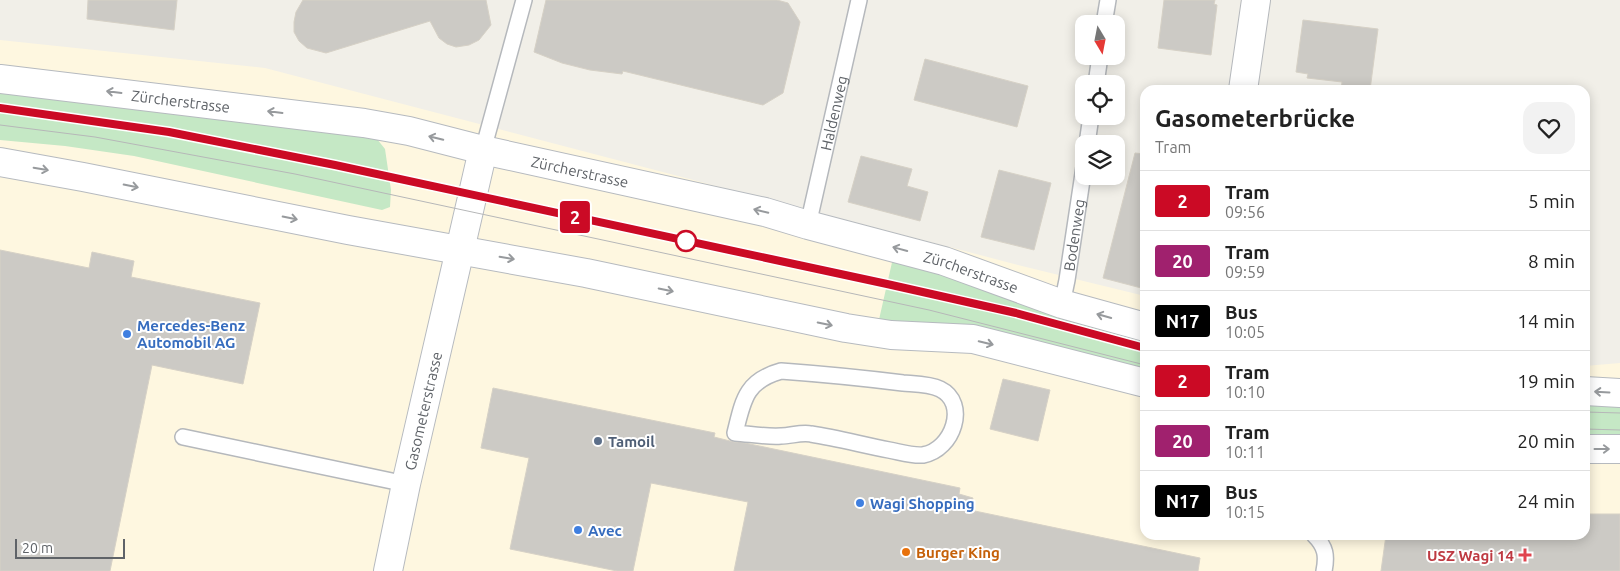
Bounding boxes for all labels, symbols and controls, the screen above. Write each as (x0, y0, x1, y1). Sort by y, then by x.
north arrow (1075, 15, 1125, 65)
map controls (1075, 15, 1125, 185)
street label: Haldenweg (817, 74, 850, 152)
button: locate (1075, 75, 1125, 125)
street label: Zürcherstrasse (130, 86, 231, 115)
one-way arrow (106, 87, 122, 97)
button: heart (1523, 102, 1575, 154)
text: Gasometerbrücke (1155, 105, 1355, 132)
one-way arrow (268, 107, 284, 117)
one-way arrow (428, 132, 444, 142)
button: layers (1075, 135, 1125, 185)
text: Tram (1155, 138, 1191, 156)
street label: Zürcherstrasse (530, 152, 630, 190)
one-way arrow (33, 165, 49, 175)
text: Tram (1225, 181, 1270, 203)
one-way arrow (122, 182, 138, 191)
text: 5 min (1528, 190, 1575, 212)
text: 2 (1177, 191, 1188, 211)
street label: Bodenweg (1060, 198, 1088, 272)
line badge: 2 (559, 201, 591, 233)
text: 09:56 (1225, 203, 1265, 221)
one-way arrow (753, 206, 769, 216)
text: 2 (570, 207, 580, 227)
one-way arrow (281, 214, 297, 223)
unlabelled marker (675, 230, 697, 252)
text: Tram (1225, 241, 1270, 263)
one-way arrow (893, 244, 909, 253)
street label: Zürcherstrasse (922, 247, 1021, 296)
text: 8 min (1528, 250, 1575, 272)
text: 20 (1172, 251, 1193, 271)
one-way arrow (499, 254, 515, 264)
text: 09:59 (1225, 263, 1265, 281)
one-way arrow (658, 286, 674, 295)
text: Bus (1225, 301, 1258, 323)
one-way arrow (1096, 310, 1112, 320)
text: 14 min (1517, 310, 1575, 332)
text: N17 (1166, 311, 1199, 331)
place label: Mercedes-Benz Automobil AG (137, 317, 245, 351)
one-way arrow (817, 320, 833, 329)
text: 10:05 (1225, 323, 1265, 341)
marker: Mercedes-Benz Automobil AG (121, 328, 133, 340)
one-way arrow (978, 339, 994, 348)
street label: Gasometerstrasse (401, 350, 445, 472)
text: Tram (1225, 361, 1270, 383)
text: 19 min (1517, 370, 1575, 392)
text: 2 (1177, 371, 1188, 391)
text: 10:10 (1225, 383, 1265, 401)
one-way arrow (1595, 388, 1611, 397)
text: Tram (1225, 421, 1270, 443)
text: 20 min (1517, 430, 1575, 452)
text: 20 (1172, 431, 1193, 451)
place label: Tamoil (608, 433, 655, 450)
marker: Tamoil (592, 435, 604, 447)
text: 10:11 (1225, 443, 1265, 461)
one-way arrow (1594, 444, 1610, 454)
text: Bus (1225, 481, 1258, 503)
text: 24 min (1517, 490, 1575, 512)
text: N17 (1166, 491, 1199, 511)
place label: Wagi Shopping (870, 495, 975, 512)
marker: Wagi Shopping (854, 497, 866, 509)
text: 10:15 (1225, 503, 1265, 521)
place label: Avec (588, 522, 622, 539)
marker: Avec (572, 524, 584, 536)
scale bar (15, 536, 125, 559)
text: 20 m (22, 540, 53, 556)
place label: Burger King (916, 544, 1000, 561)
marker: Burger King (900, 546, 912, 558)
place label: USZ Wagi 14 (1427, 547, 1514, 564)
marker: USZ Wagi 14 (1518, 548, 1532, 562)

